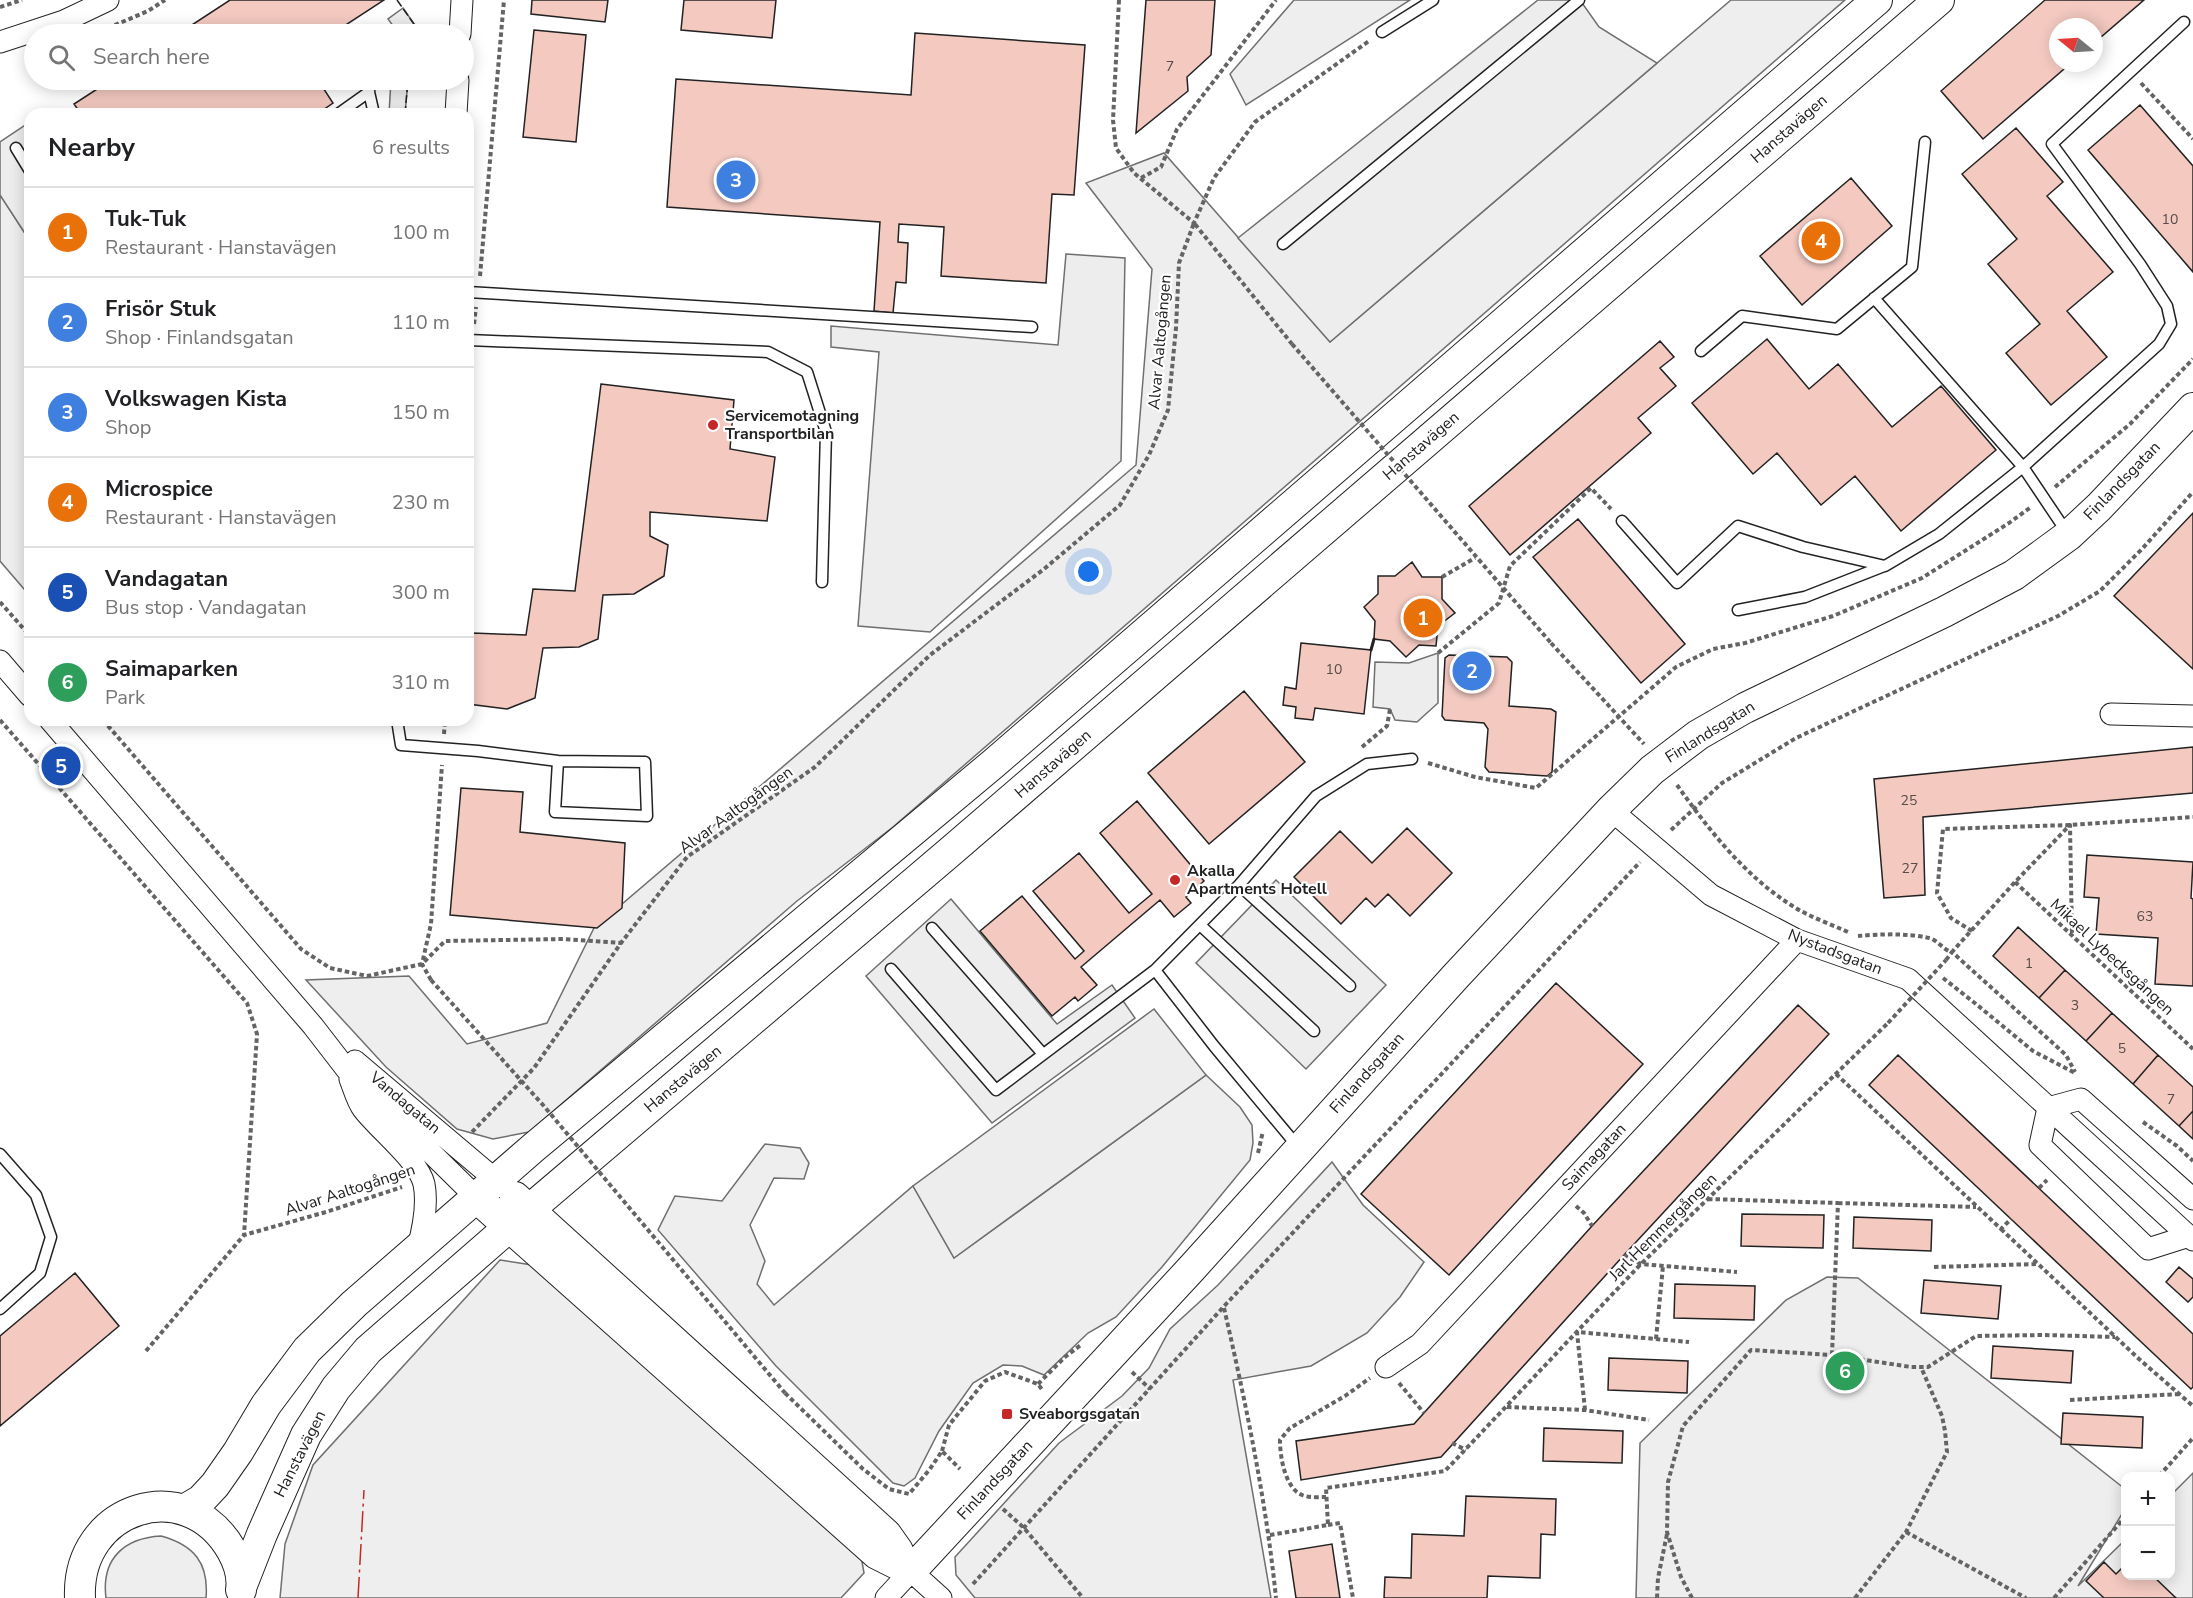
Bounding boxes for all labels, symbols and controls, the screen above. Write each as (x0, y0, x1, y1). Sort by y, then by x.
north arrow (2049, 18, 2103, 72)
search box (24, 24, 474, 90)
icon: search (45, 41, 78, 74)
text: Search here (93, 42, 210, 72)
house number: 7 (1166, 57, 1174, 76)
street label: Hanstavägen (1746, 90, 1832, 168)
text: Nearby (48, 130, 135, 165)
text: 6 results (372, 134, 450, 161)
pin: 3 (716, 158, 756, 202)
text: Tuk-Tuk (105, 204, 186, 234)
house number: 10 (2162, 210, 2178, 229)
pin: 4 (1802, 218, 1840, 264)
text: 1 (62, 219, 74, 246)
text: 100 m (392, 219, 450, 246)
text: Restaurant · Hanstavägen (105, 234, 337, 261)
street label: Alvar Aaltogången (1143, 273, 1177, 411)
text: Frisör Stuk (105, 294, 216, 324)
text: 2 (62, 309, 74, 336)
text: 110 m (392, 309, 450, 336)
text: Shop · Finlandsgatan (105, 324, 294, 351)
text: Volkswagen Kista (105, 384, 287, 414)
text: 3 (62, 399, 74, 426)
text: 150 m (392, 399, 450, 426)
place label: Servicemotagning Transportbilan (725, 405, 859, 445)
street label: Hanstavägen (1378, 407, 1464, 485)
text: Shop (105, 414, 151, 441)
marker: Servicemotagning Transportbilan (706, 418, 720, 432)
street label: Finlandsgatan (2079, 437, 2165, 525)
text: Microspice (105, 474, 213, 504)
text: 4 (62, 489, 74, 516)
text: 230 m (392, 489, 450, 516)
text: Restaurant · Hanstavägen (105, 504, 337, 531)
your location (1074, 557, 1103, 586)
text: Vandagatan (105, 564, 228, 594)
text: 5 (62, 579, 74, 606)
text: 300 m (392, 579, 450, 606)
text: Bus stop · Vandagatan (105, 594, 307, 621)
pin: 1 (1404, 596, 1442, 640)
pin: 2 (1452, 648, 1492, 694)
text: Saimaparken (105, 654, 238, 684)
house number: 10 (1326, 660, 1342, 679)
text: 6 (62, 669, 74, 696)
text: 310 m (392, 669, 450, 696)
text: Park (105, 684, 145, 711)
street label: Finlandsgatan (1661, 696, 1759, 768)
street label: Hanstavägen (1010, 725, 1096, 803)
pin: 5 (42, 744, 80, 789)
street label: Alvar Aaltogången (675, 761, 797, 859)
house number: 25 (1901, 791, 1917, 810)
house number: 27 (1902, 859, 1918, 878)
place label: Akalla Apartments Hotell (1187, 860, 1327, 900)
marker: Akalla Apartments Hotell (1168, 873, 1182, 887)
street label: Mikael Lybecksgången (2045, 894, 2179, 1020)
house number: 63 (2137, 907, 2153, 926)
street label: Nystadsgatan (1785, 924, 1885, 980)
house number: 1 (2025, 954, 2033, 973)
house number: 3 (2071, 996, 2079, 1015)
street label: Finlandsgatan (1325, 1028, 1409, 1118)
house number: 5 (2118, 1039, 2126, 1058)
street label: Hanstavägen (640, 1040, 726, 1118)
street label: Vandagatan (364, 1066, 445, 1139)
house number: 7 (2167, 1090, 2175, 1109)
street label: Saimagatan (1557, 1118, 1631, 1196)
street label: Alvar Aaltogången (282, 1159, 418, 1221)
street label: Jarl Hemmergången (1603, 1168, 1722, 1287)
pin: 6 (1826, 1348, 1864, 1394)
place label: Sveaborgsgatan (1019, 1403, 1140, 1425)
street label: Hanstavägen (269, 1407, 331, 1501)
marker: Sveaborgsgatan (1000, 1407, 1014, 1421)
street label: Finlandsgatan (952, 1435, 1038, 1525)
map controls (2121, 1472, 2175, 1580)
button: + (2121, 1472, 2175, 1526)
button: − (2121, 1526, 2175, 1580)

